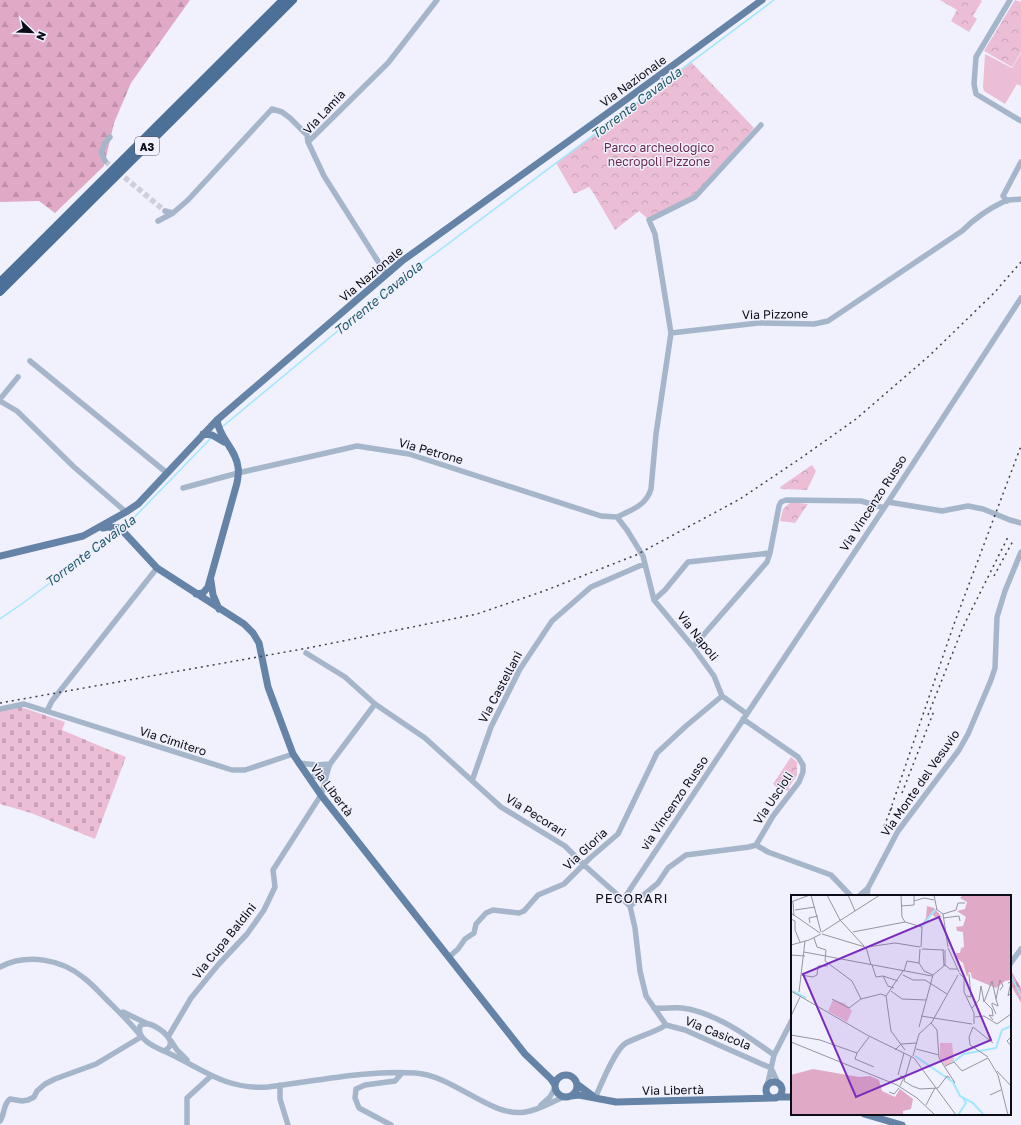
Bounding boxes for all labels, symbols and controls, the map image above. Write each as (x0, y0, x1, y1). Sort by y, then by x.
north arrow (12, 12, 52, 52)
text: N (34, 30, 49, 42)
street label: Via Nazionale (597, 52, 669, 110)
water label: Torrente Cavaiola (588, 63, 685, 142)
street label: Via Lamia (300, 87, 348, 137)
road number: A3 (135, 137, 159, 155)
park label: Parco archeologico necropoli Pizzone (604, 140, 714, 169)
street label: Via Nazionale (336, 243, 406, 305)
water label: Torrente Cavaiola (331, 257, 426, 339)
street label: Via Pizzone (742, 306, 808, 322)
street label: Via Petrone (397, 435, 465, 467)
street label: Via Vincenzo Russo (836, 452, 910, 554)
water label: Torrente Cavaiola (42, 511, 139, 590)
street label: Via Napoli (674, 608, 722, 664)
street label: Via Castellani (475, 649, 525, 725)
street label: Via Cimitero (137, 723, 209, 759)
street label: Via Monte del Vesuvio (877, 727, 963, 839)
street label: via Vincenzo Russo (637, 753, 711, 853)
street label: Via Libertà (307, 761, 357, 819)
street label: Via Uscioli (750, 769, 796, 827)
street label: Via Pecorari (503, 790, 569, 840)
street label: Via Gloria (560, 825, 610, 873)
district label: PECORARI (595, 890, 669, 906)
inset map (791, 895, 1011, 1115)
street label: Via Cupa Baldini (189, 900, 259, 982)
street label: Via Casicola (683, 1013, 753, 1053)
street label: Via Libertà (642, 1082, 704, 1098)

